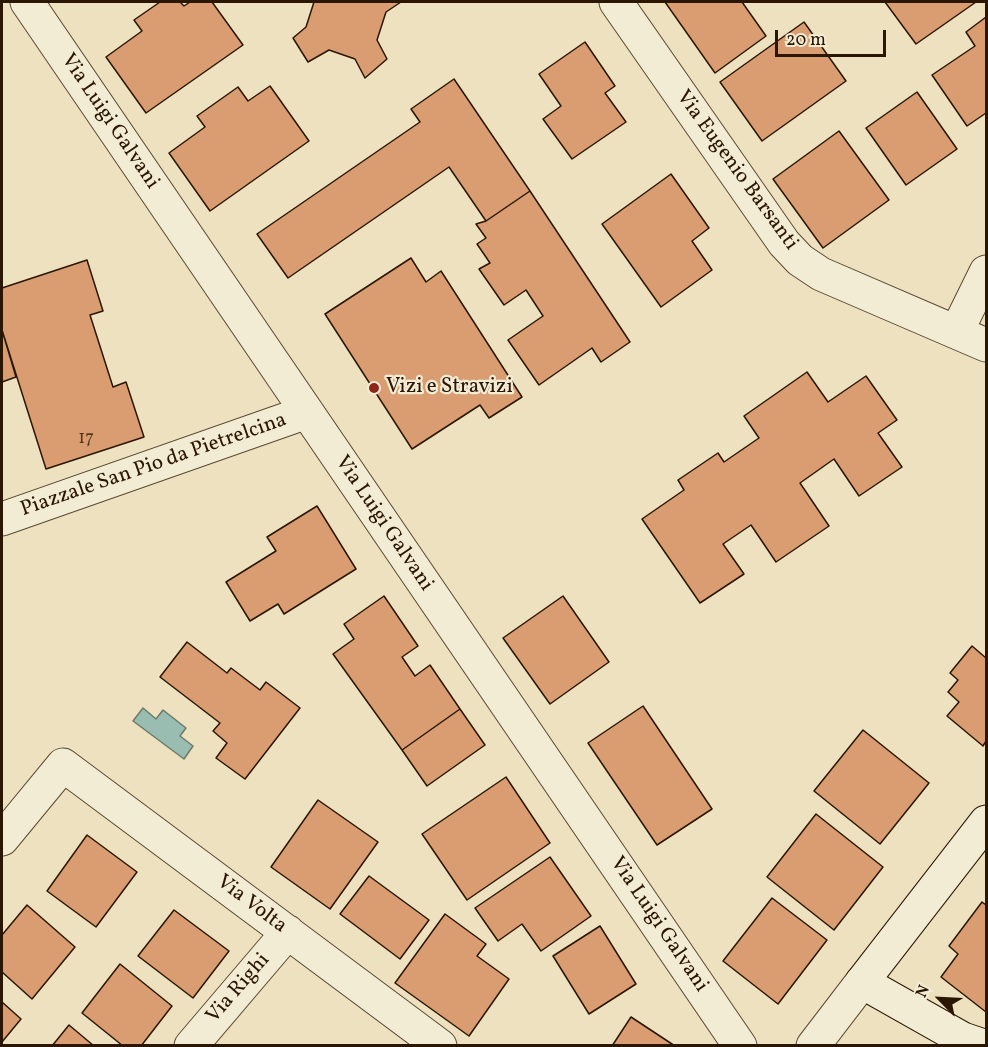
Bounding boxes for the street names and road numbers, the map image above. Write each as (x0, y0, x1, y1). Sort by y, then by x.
street label: Via Luigi Galvani (54, 49, 164, 195)
street label: Via Eugenio Barsanti (669, 86, 803, 256)
street label: Piazzale San Pio da Pietrelcina (18, 409, 290, 523)
street label: Via Luigi Galvani (328, 451, 438, 597)
street label: Via Luigi Galvani (603, 852, 713, 998)
street label: Via Volta (211, 870, 291, 940)
street label: Via Righi (202, 949, 276, 1029)

